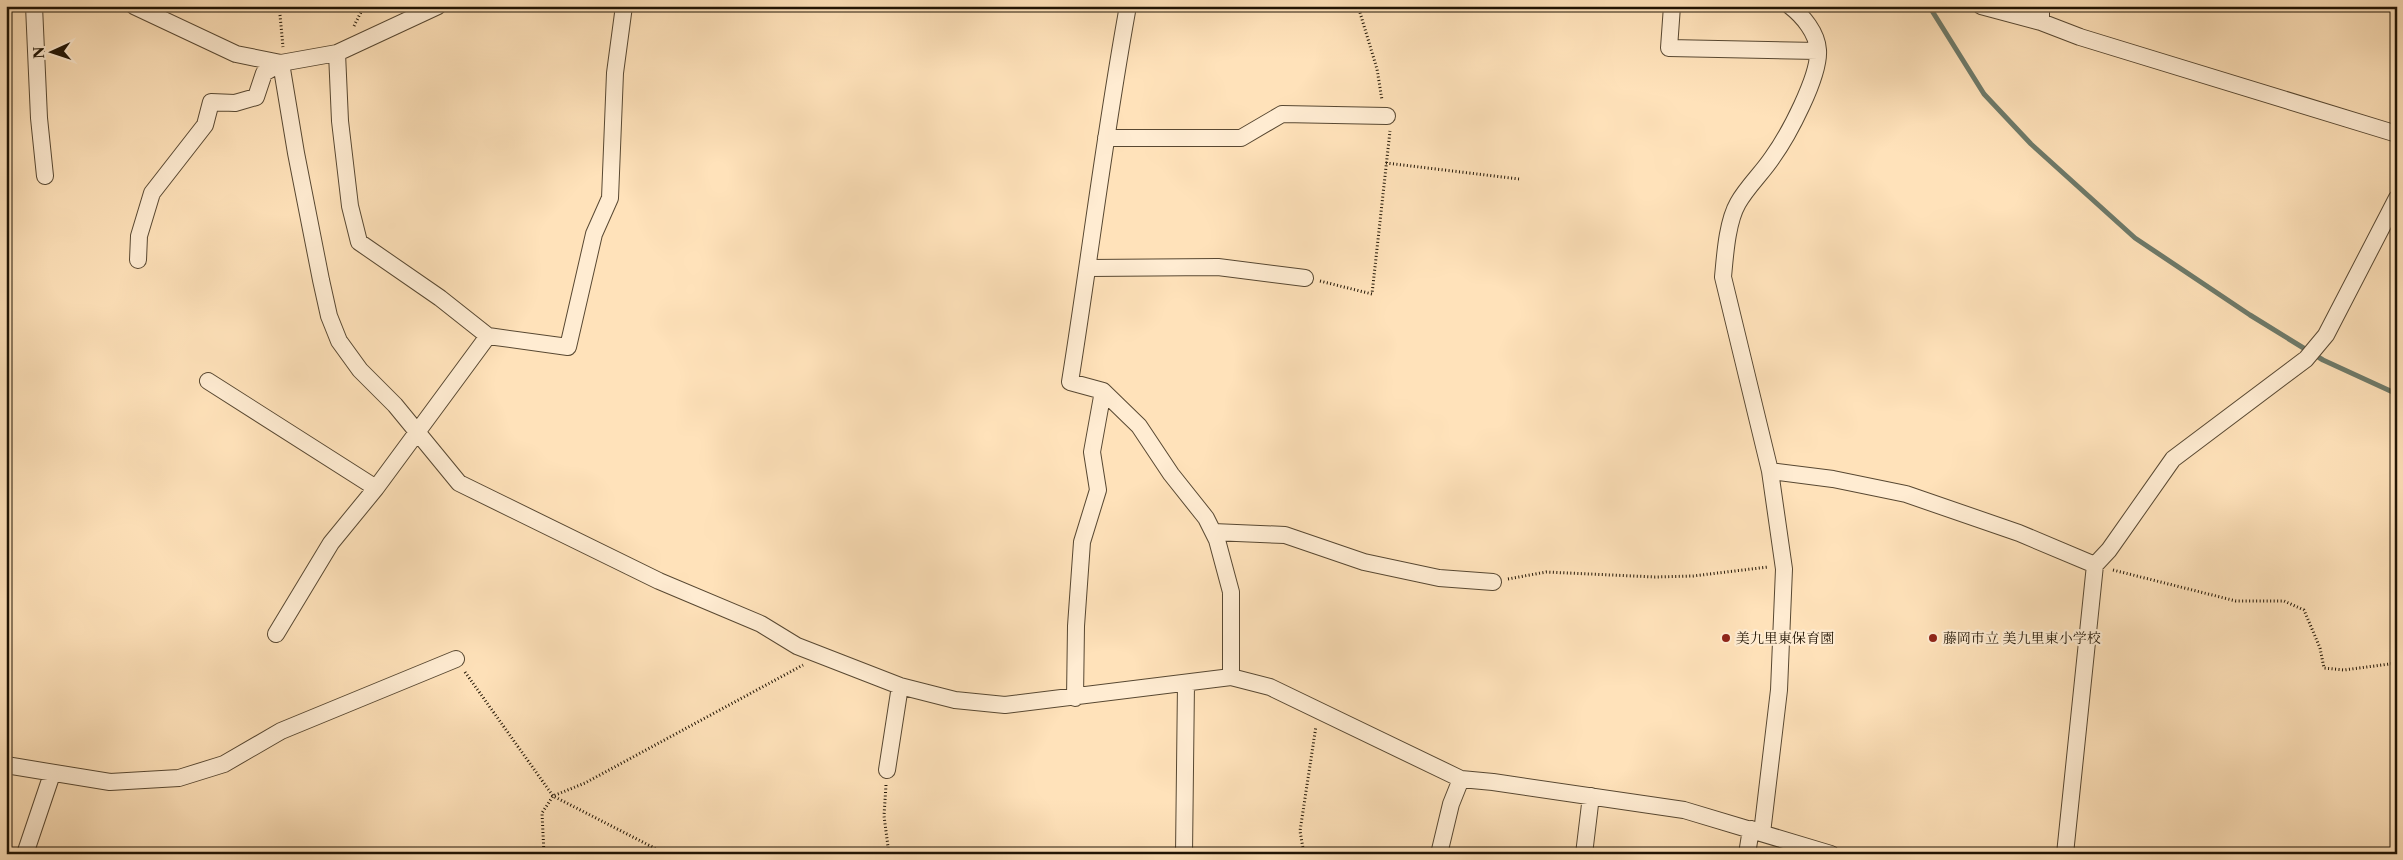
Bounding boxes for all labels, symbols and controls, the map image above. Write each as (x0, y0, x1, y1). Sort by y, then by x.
north arrow (28, 28, 78, 78)
text: N (30, 46, 48, 59)
place label: 美九里東保育園 (1736, 629, 1834, 647)
place label: 藤岡市立 美九里東小学校 (1943, 629, 2101, 647)
marker: 美九里東保育園 (1720, 632, 1732, 644)
marker: 藤岡市立 美九里東小学校 (1927, 632, 1939, 644)

